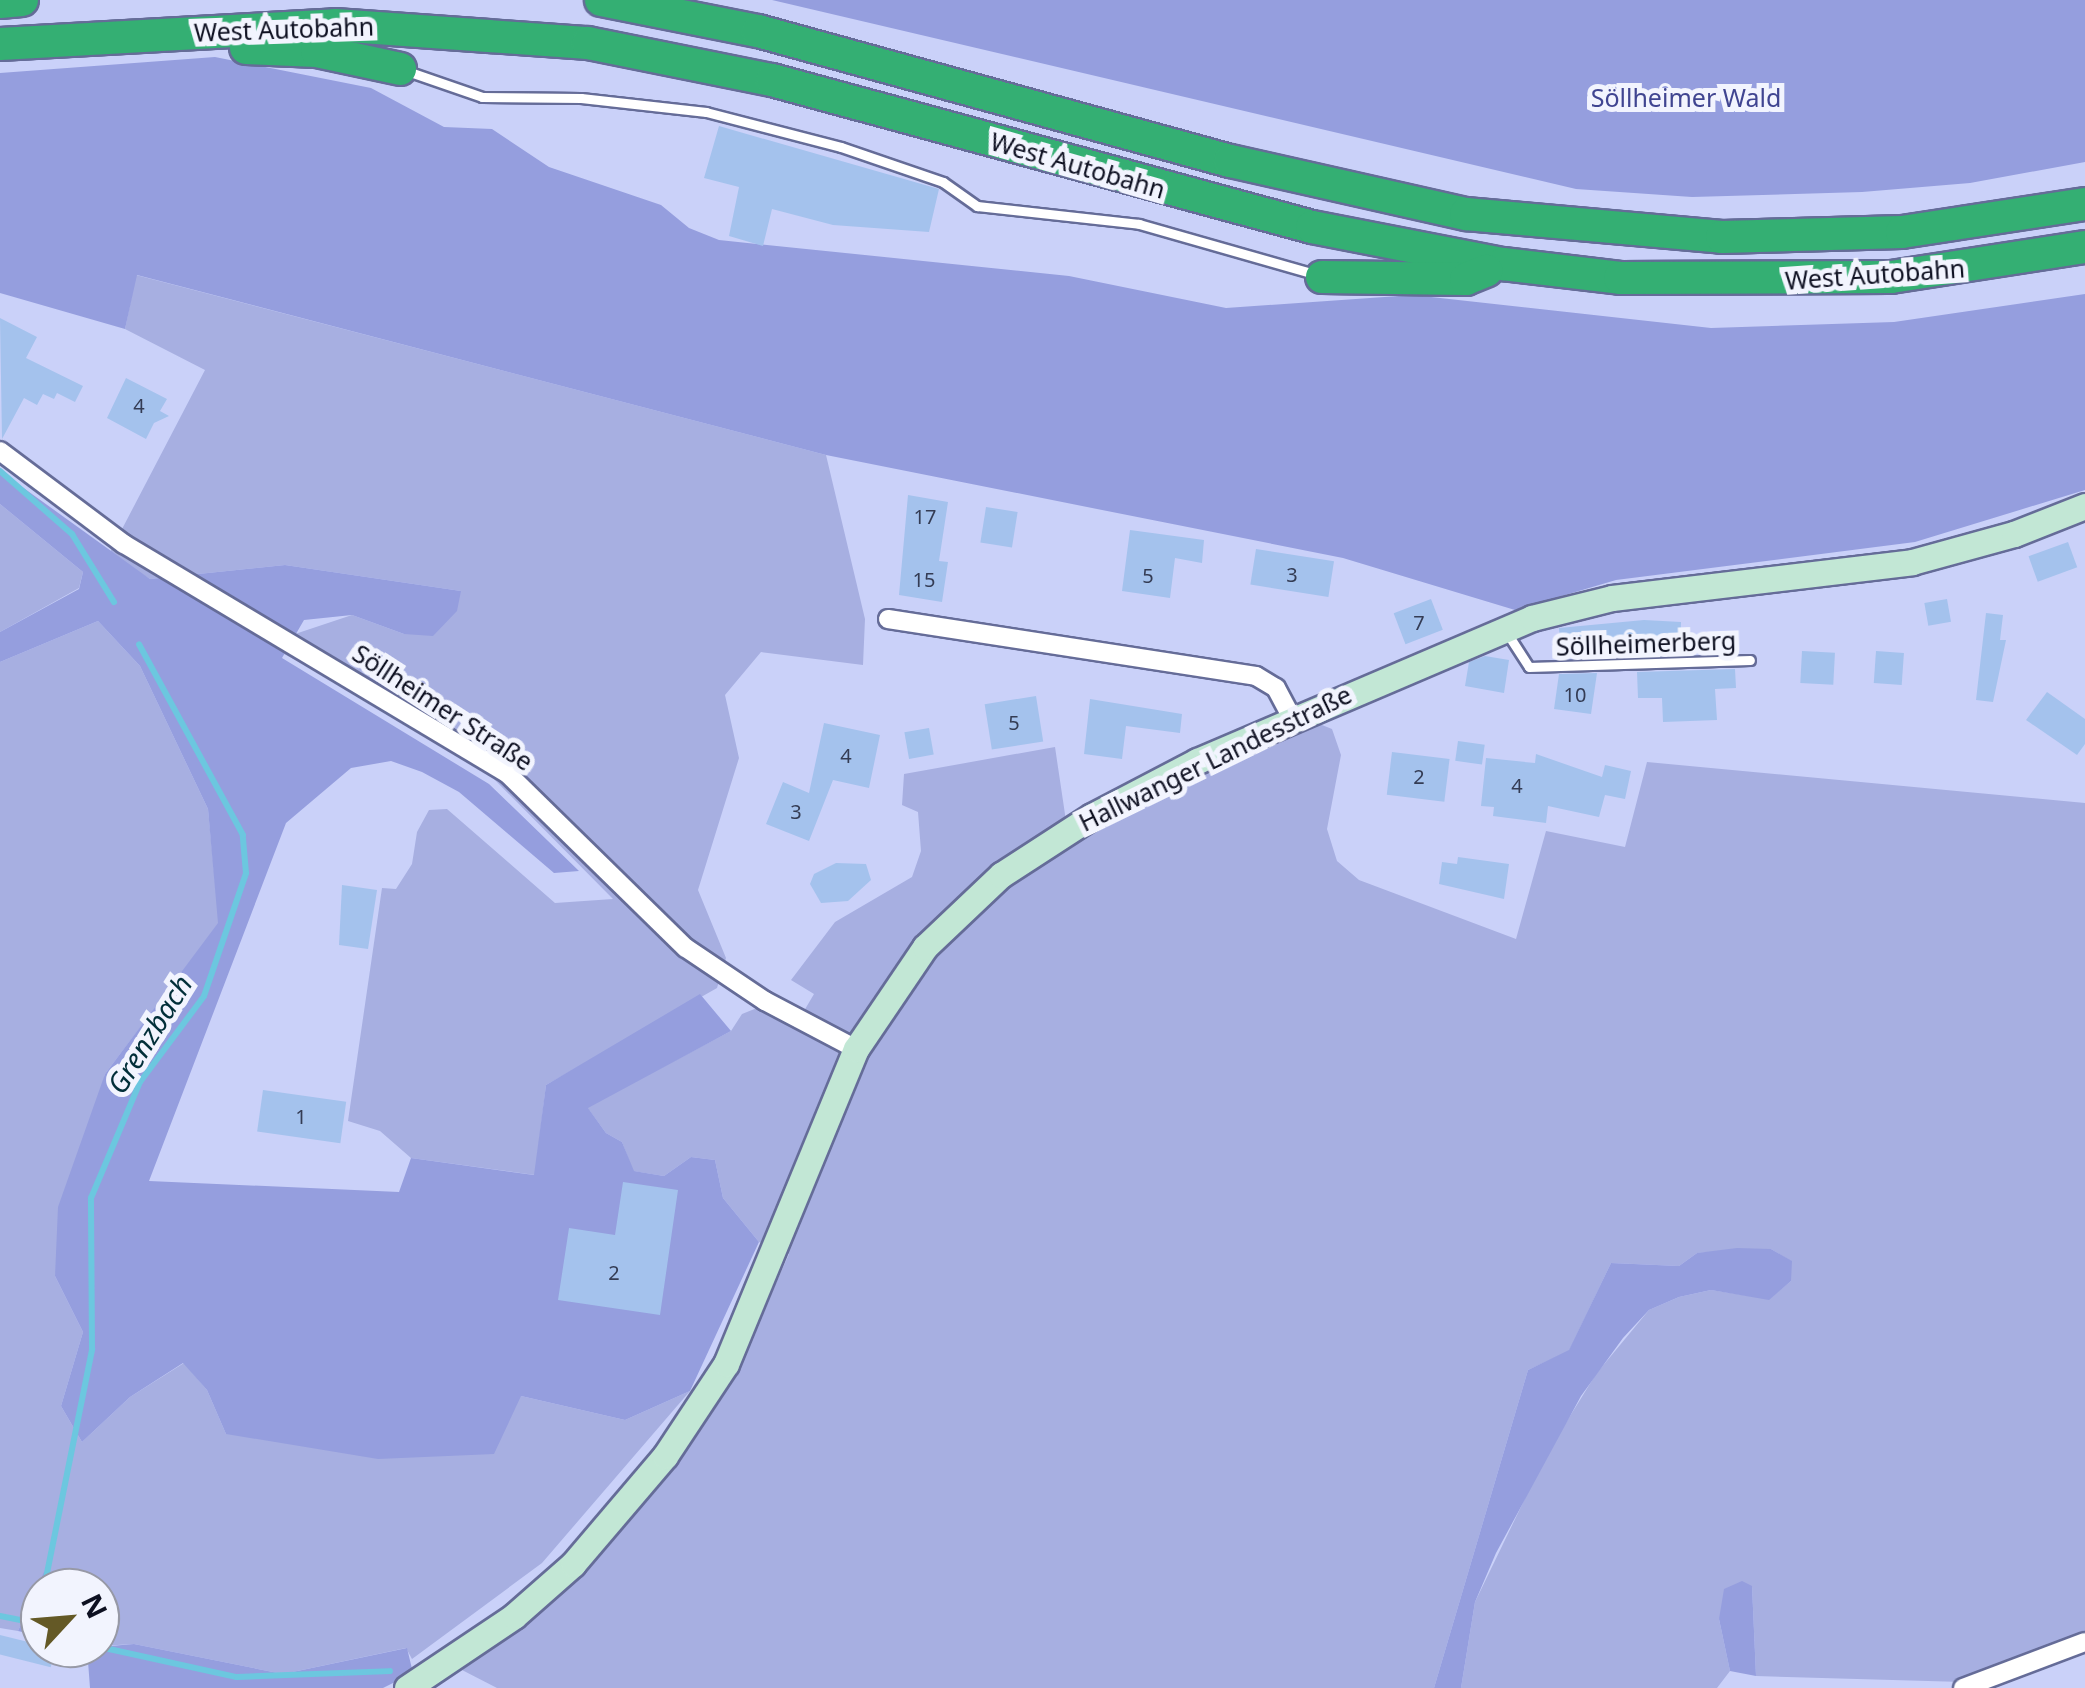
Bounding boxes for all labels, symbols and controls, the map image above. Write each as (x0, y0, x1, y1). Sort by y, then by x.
street label: West Autobahn (193, 11, 375, 47)
park label: Söllheimer Wald (1591, 82, 1781, 112)
street label: West Autobahn (987, 126, 1169, 204)
street label: West Autobahn (1784, 253, 1966, 295)
house number: 4 (133, 393, 145, 417)
house number: 17 (914, 504, 936, 528)
house number: 3 (1286, 562, 1298, 586)
house number: 5 (1142, 563, 1154, 587)
house number: 15 (913, 567, 935, 591)
house number: 7 (1413, 610, 1425, 634)
street label: Söllheimerberg (1555, 625, 1737, 661)
street label: Söllheimer Straße (347, 638, 539, 776)
street label: Hallwanger Landesstraße (1074, 679, 1356, 837)
house number: 10 (1564, 682, 1586, 706)
house number: 5 (1008, 710, 1020, 734)
house number: 4 (840, 743, 852, 767)
house number: 2 (1413, 764, 1425, 788)
house number: 4 (1511, 773, 1523, 797)
house number: 3 (790, 799, 802, 823)
water label: Grenzbach (99, 969, 199, 1099)
house number: 1 (295, 1104, 307, 1128)
house number: 2 (608, 1260, 620, 1284)
north arrow (20, 1568, 120, 1668)
text: N (73, 1587, 117, 1624)

